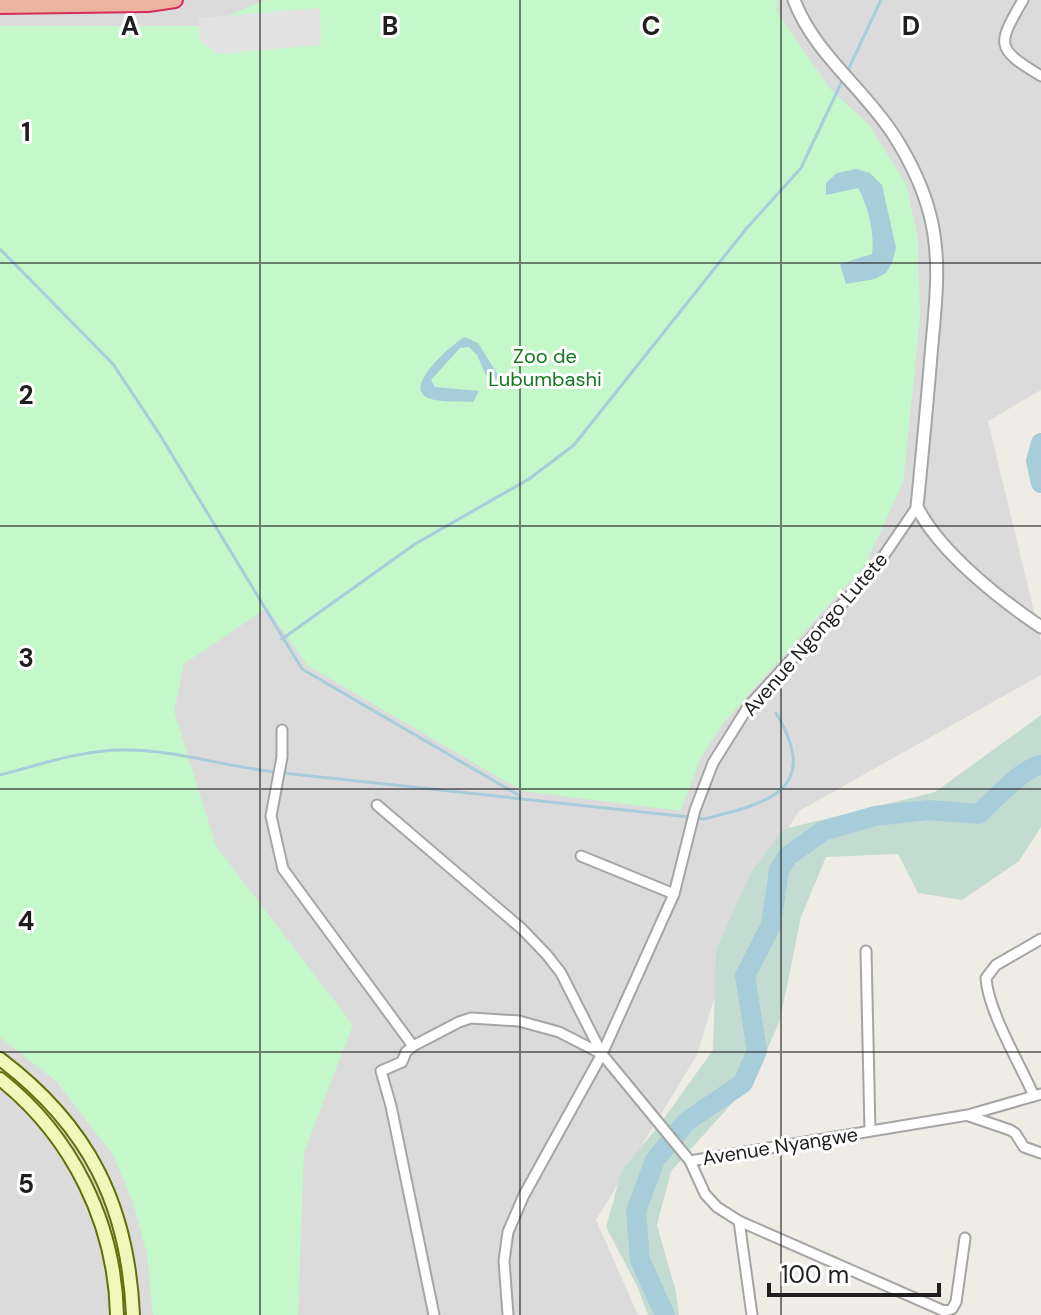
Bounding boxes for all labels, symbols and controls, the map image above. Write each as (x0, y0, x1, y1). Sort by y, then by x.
text: A (121, 9, 139, 43)
text: B (382, 9, 398, 43)
text: C (641, 9, 661, 43)
text: D (902, 9, 920, 43)
text: 1 (21, 115, 31, 149)
park label: Zoo de Lubumbashi (488, 343, 602, 392)
text: 2 (18, 378, 34, 412)
street label: Avenue Ngongo Lutete (737, 547, 893, 721)
text: 3 (18, 641, 34, 675)
text: 4 (18, 904, 34, 938)
street label: Avenue Nyangwe (700, 1121, 860, 1171)
text: 5 (18, 1167, 34, 1201)
scale bar (769, 1247, 939, 1297)
text: 100 m (781, 1259, 849, 1290)

